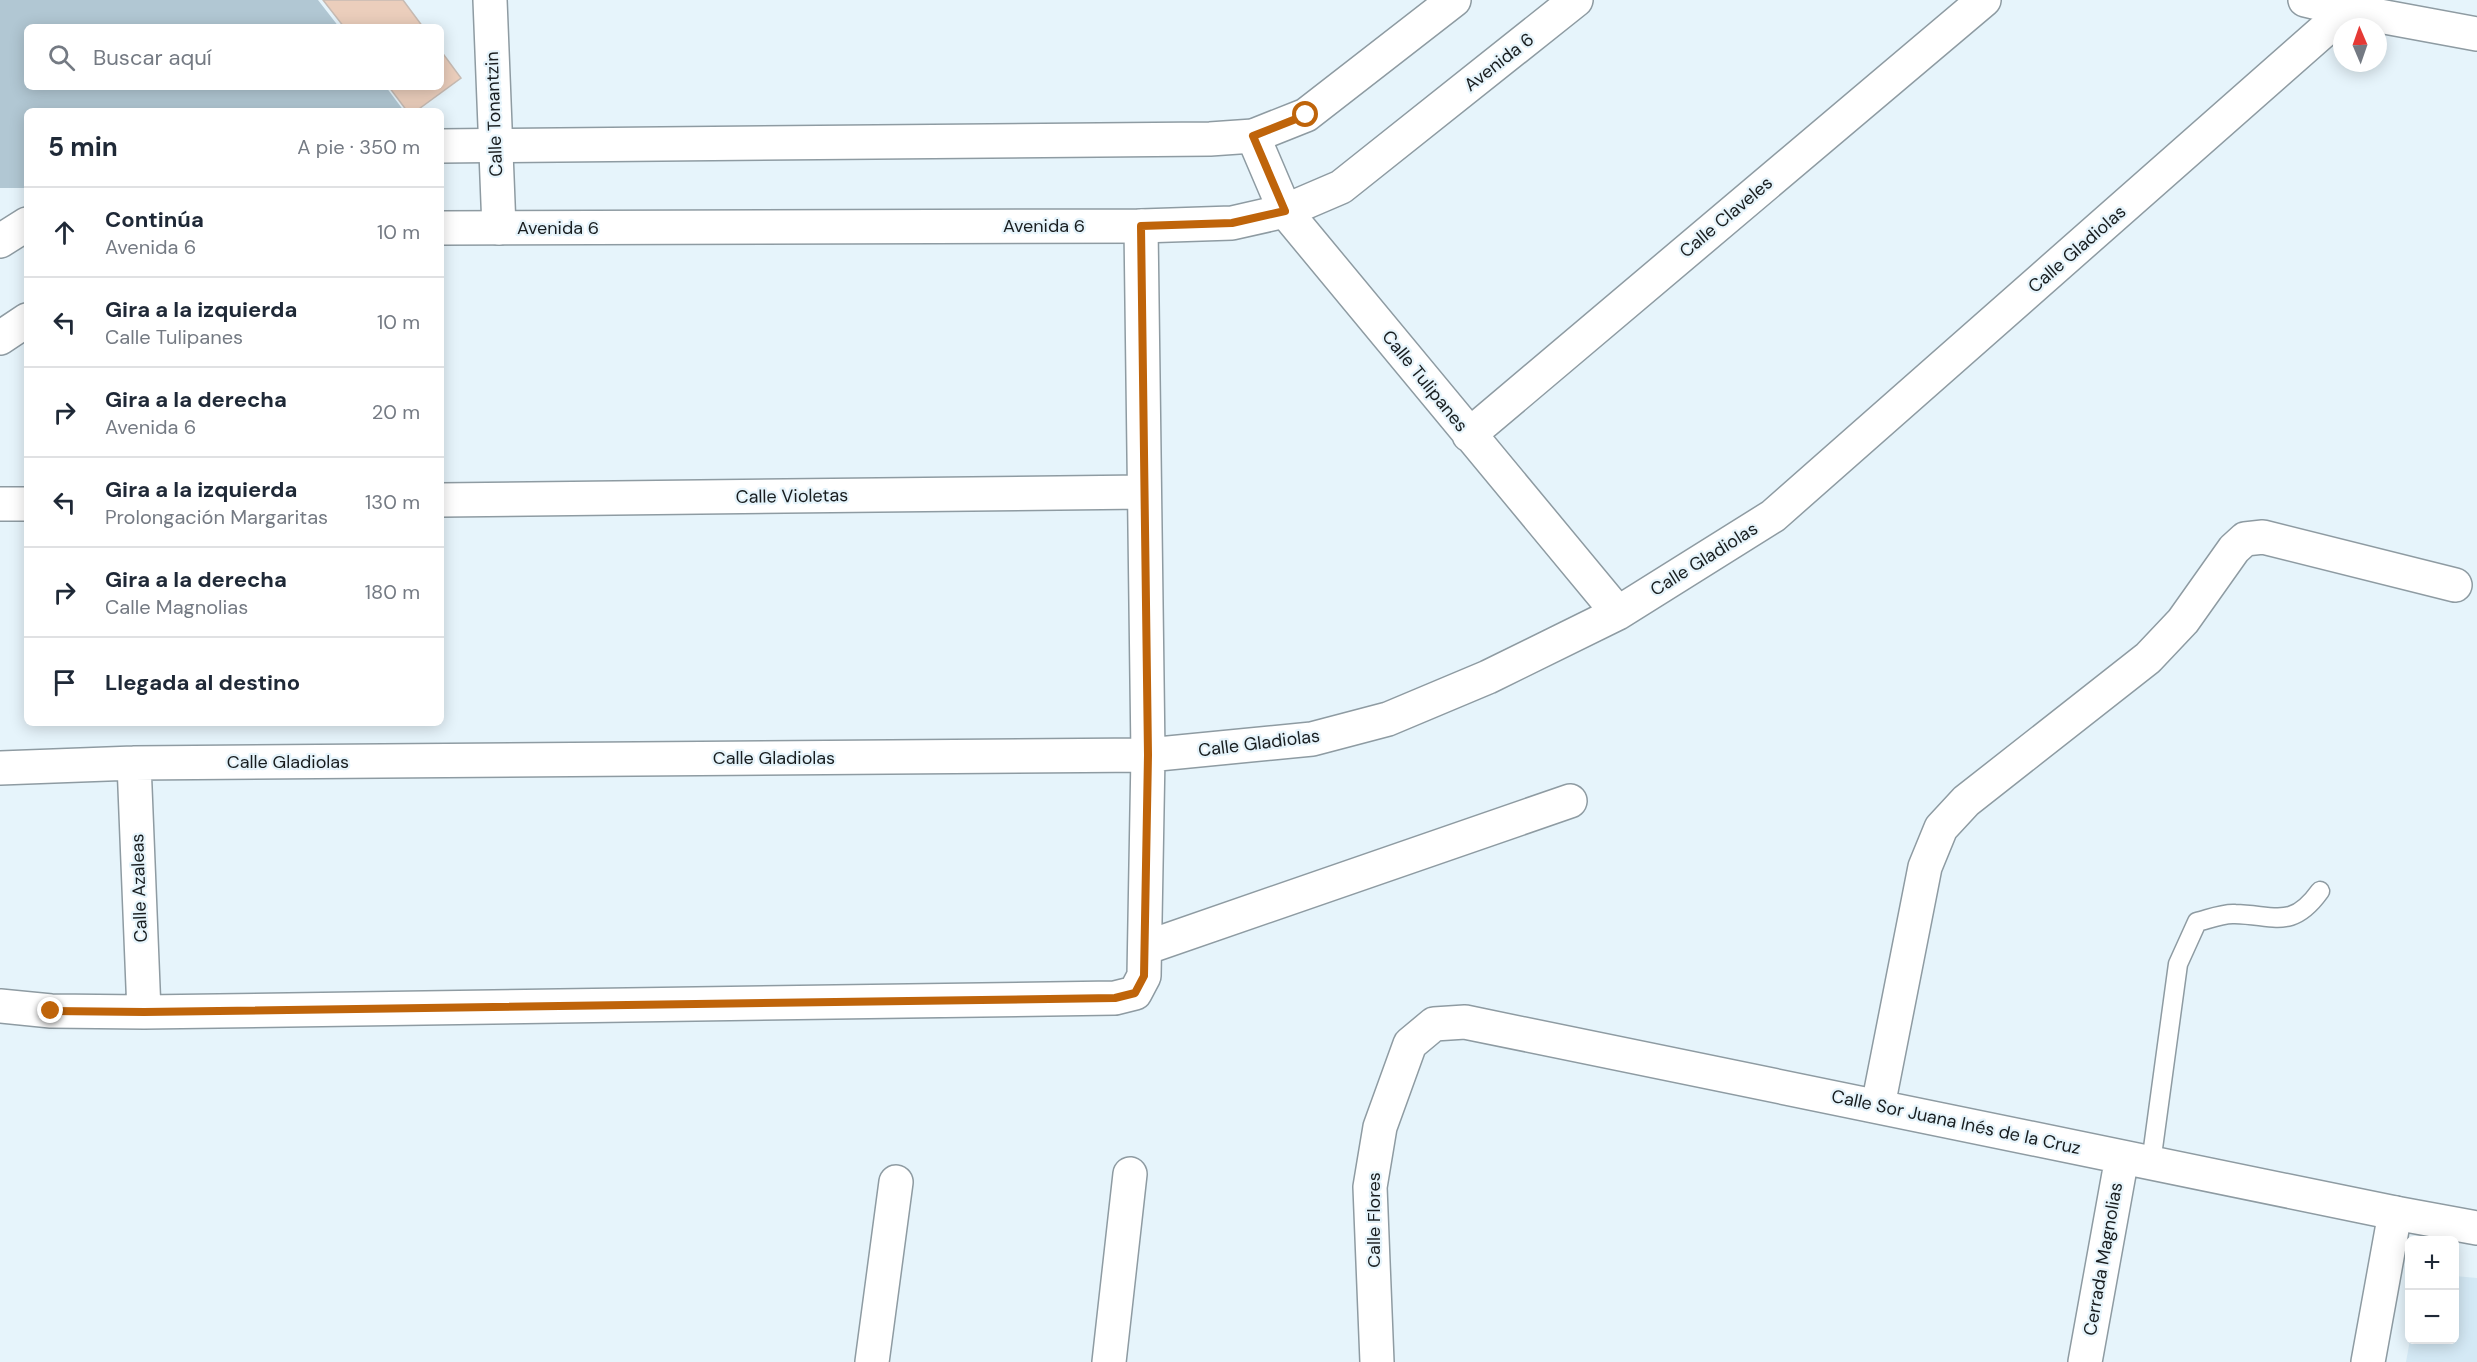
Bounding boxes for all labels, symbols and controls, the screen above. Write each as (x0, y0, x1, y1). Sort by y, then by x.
north arrow (2333, 18, 2387, 72)
search box (24, 24, 444, 90)
street label: Avenida 6 (1459, 27, 1539, 97)
icon: search (45, 41, 78, 74)
text: Buscar aquí (93, 43, 212, 72)
street label: Calle Tonantzin (480, 51, 508, 177)
route start (1292, 101, 1318, 127)
text: 5 min (48, 130, 118, 164)
text: A pie · 350 m (297, 134, 420, 160)
street label: Calle Claveles (1674, 171, 1778, 263)
street label: Calle Gladiolas (2023, 200, 2131, 298)
text: Continúa (105, 205, 204, 234)
street label: Avenida 6 (1003, 214, 1085, 238)
icon: ahead (48, 216, 81, 249)
street label: Avenida 6 (517, 216, 599, 240)
text: 10 m (377, 219, 420, 245)
text: Avenida 6 (105, 234, 196, 260)
text: Gira a la izquierda (105, 295, 297, 324)
icon: left (48, 306, 81, 339)
text: 10 m (377, 309, 420, 335)
text: Calle Tulipanes (105, 324, 243, 350)
street label: Calle Tulipanes (1377, 325, 1473, 437)
text: Gira a la derecha (105, 385, 287, 414)
icon: right (48, 396, 81, 429)
text: 20 m (372, 399, 420, 425)
text: Avenida 6 (105, 414, 196, 440)
text: Gira a la izquierda (105, 475, 297, 504)
street label: Calle Violetas (736, 483, 848, 509)
icon: left (48, 486, 81, 519)
text: 130 m (365, 489, 420, 515)
text: Prolongación Margaritas (105, 504, 328, 530)
street label: Calle Gladiolas (1646, 516, 1762, 602)
text: Gira a la derecha (105, 565, 287, 594)
icon: right (48, 576, 81, 609)
text: 180 m (365, 579, 420, 605)
text: Calle Magnolias (105, 594, 248, 620)
icon: arrive (48, 666, 81, 699)
text: Llegada al destino (105, 668, 300, 697)
street label: Calle Gladiolas (1197, 724, 1321, 762)
street label: Calle Gladiolas (713, 746, 835, 770)
street label: Calle Gladiolas (227, 750, 349, 774)
street label: Calle Azaleas (125, 833, 153, 943)
route end (37, 997, 63, 1023)
street label: Calle Sor Juana Inés de la Cruz (1829, 1084, 2083, 1160)
street label: Calle Flores (1362, 1172, 1386, 1268)
street label: Cerrada Magnolias (2078, 1180, 2128, 1338)
map controls (2405, 1236, 2459, 1344)
button: + (2405, 1236, 2459, 1290)
button: − (2405, 1290, 2459, 1344)

